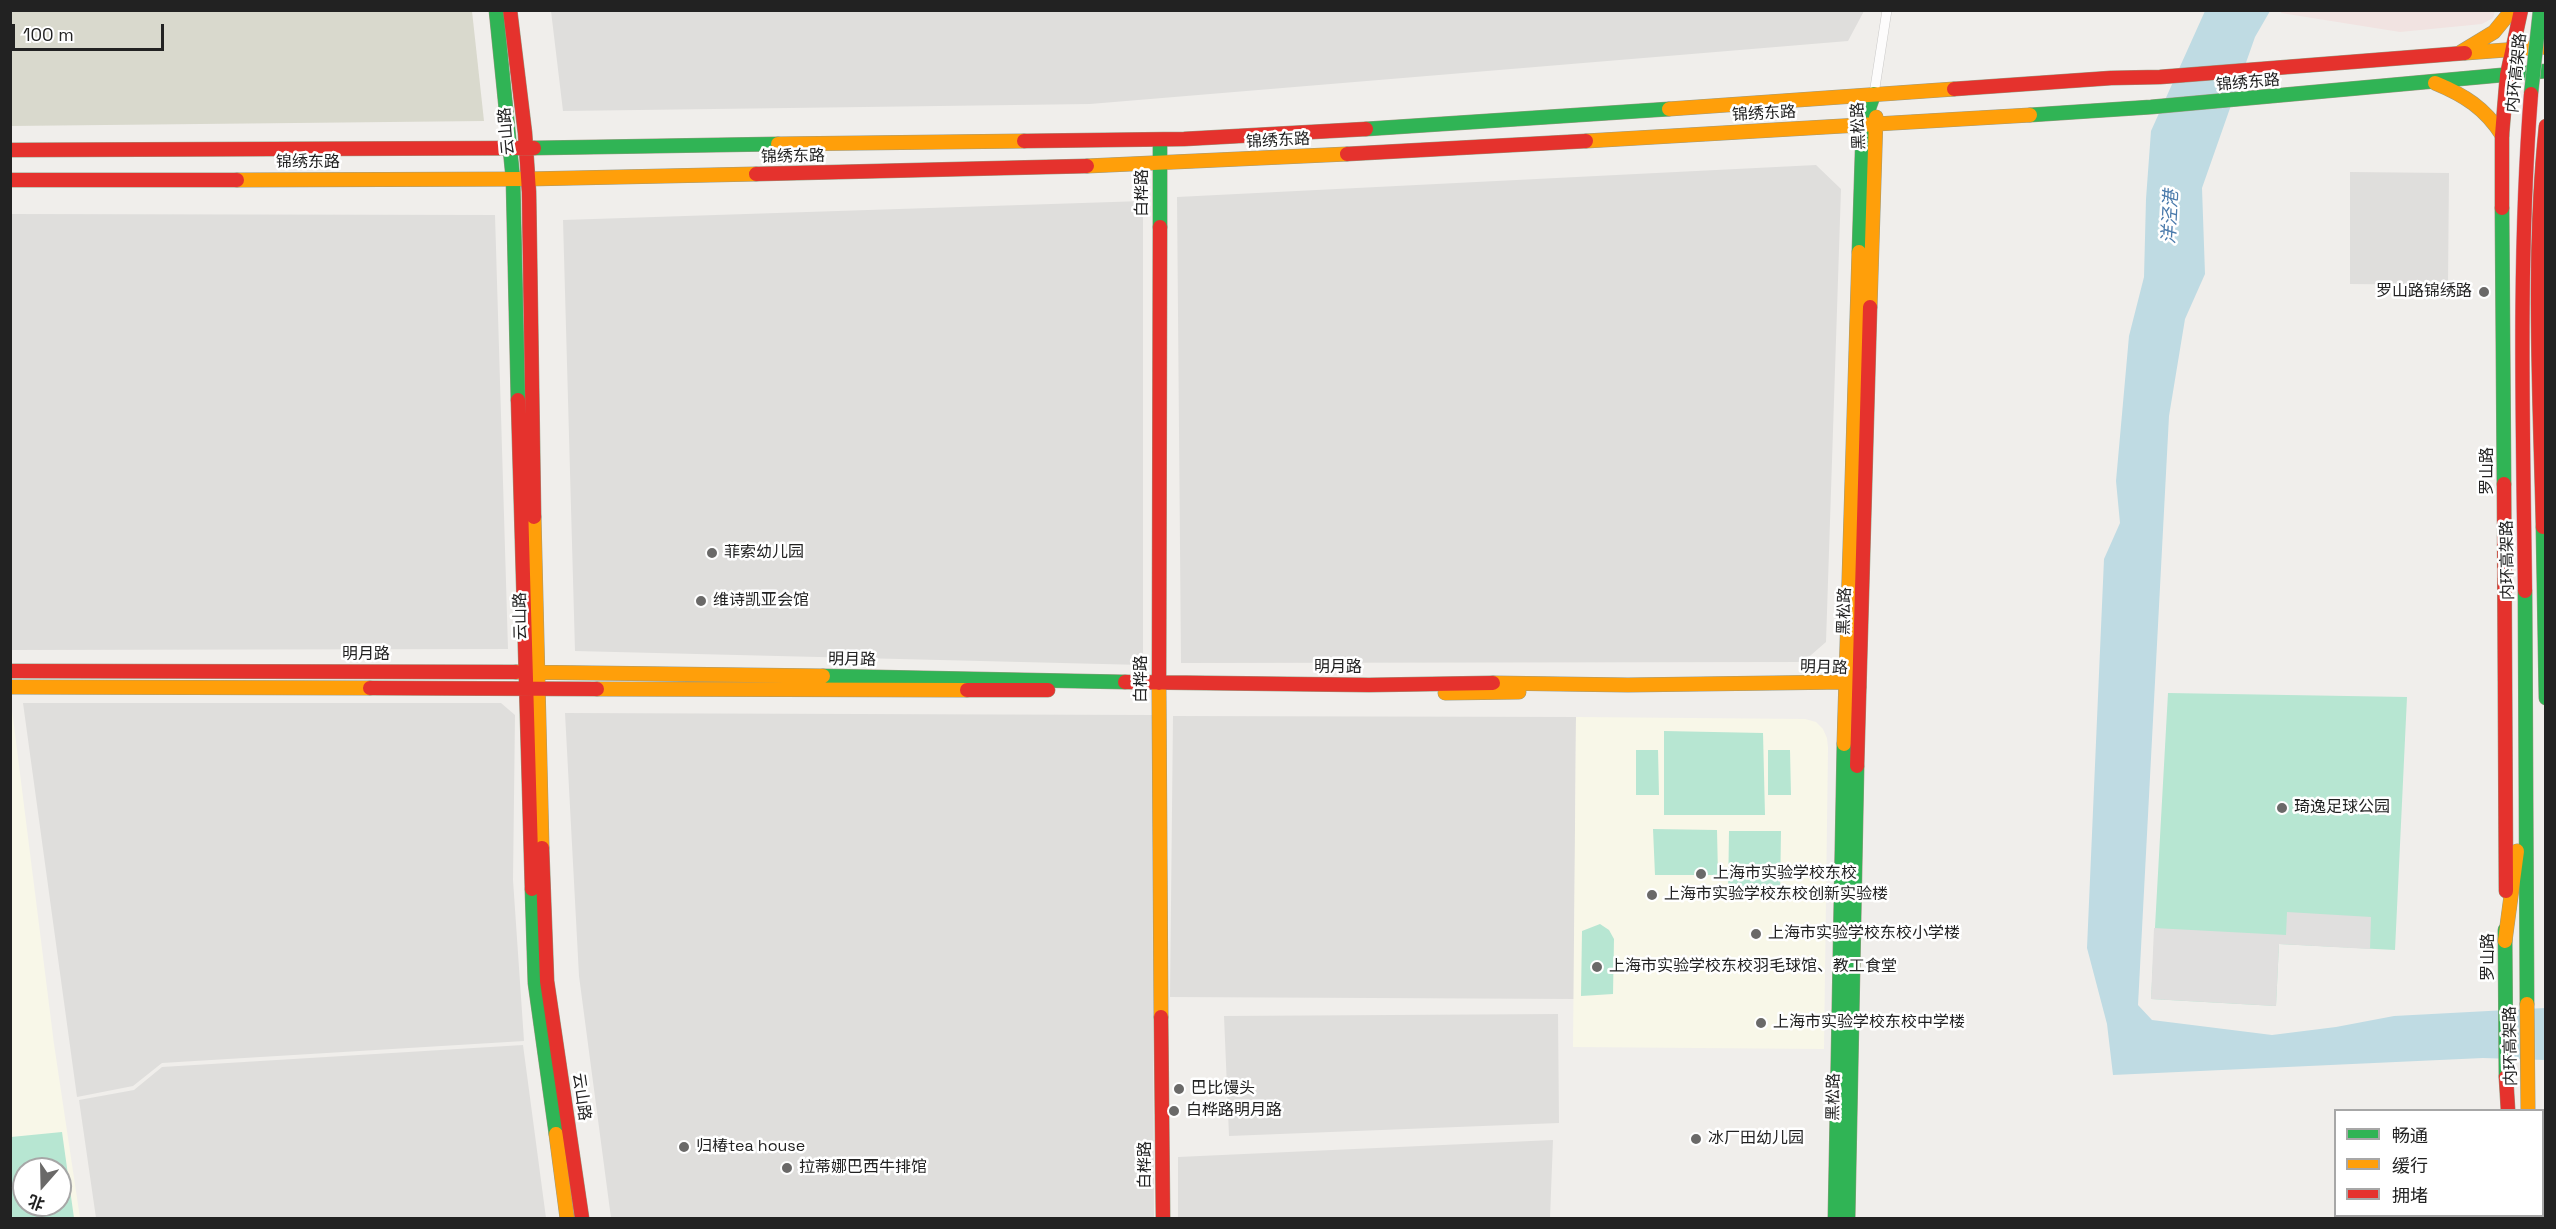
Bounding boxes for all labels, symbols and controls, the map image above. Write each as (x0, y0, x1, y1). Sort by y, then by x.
scale bar (15, 12, 166, 50)
text: 100 m (23, 23, 74, 46)
street label: 内环高架路 (2503, 32, 2531, 114)
street label: 锦绣东路 (2215, 71, 2281, 95)
street label: 黑松路 (1849, 102, 1869, 150)
street label: 锦绣东路 (1732, 103, 1796, 125)
street label: 云山路 (495, 106, 519, 156)
street label: 锦绣东路 (1246, 130, 1310, 152)
street label: 锦绣东路 (761, 147, 825, 167)
street label: 锦绣东路 (276, 153, 340, 173)
street label: 白桦路 (1133, 169, 1153, 217)
water label: 洋泾港 (2159, 189, 2183, 245)
place label: 罗山路锦绣路 (2376, 282, 2472, 302)
marker: 罗山路锦绣路 (2477, 285, 2491, 299)
street label: 罗山路 (2478, 447, 2498, 495)
street label: 内环高架路 (2498, 520, 2518, 600)
place label: 菲索幼儿园 (724, 543, 804, 563)
marker: 菲索幼儿园 (705, 546, 719, 560)
street label: 黑松路 (1835, 587, 1855, 635)
place label: 维诗凯亚会馆 (713, 591, 809, 611)
street label: 云山路 (511, 592, 531, 640)
marker: 维诗凯亚会馆 (694, 594, 708, 608)
street label: 明月路 (342, 645, 390, 665)
street label: 明月路 (828, 650, 876, 670)
street label: 白桦路 (1132, 655, 1152, 703)
street label: 明月路 (1314, 658, 1362, 678)
street label: 明月路 (1800, 658, 1848, 678)
place label: 琦逸足球公园 (2294, 798, 2390, 818)
marker: 琦逸足球公园 (2275, 801, 2289, 815)
place label: 上海市实验学校东校 (1713, 864, 1857, 884)
marker: 上海市实验学校东校 (1694, 867, 1708, 881)
place label: 上海市实验学校东校创新实验楼 (1664, 885, 1888, 905)
marker: 上海市实验学校东校创新实验楼 (1645, 888, 1659, 902)
place label: 上海市实验学校东校小学楼 (1768, 924, 1960, 944)
marker: 上海市实验学校东校小学楼 (1749, 927, 1763, 941)
street label: 罗山路 (2479, 933, 2499, 981)
place label: 上海市实验学校东校羽毛球馆、教工食堂 (1609, 957, 1897, 977)
marker: 上海市实验学校东校羽毛球馆、教工食堂 (1590, 960, 1604, 974)
street label: 内环高架路 (2501, 1006, 2521, 1086)
place label: 上海市实验学校东校中学楼 (1773, 1013, 1965, 1033)
marker: 上海市实验学校东校中学楼 (1754, 1016, 1768, 1030)
street label: 云山路 (568, 1072, 594, 1122)
street label: 黑松路 (1824, 1073, 1844, 1121)
place label: 巴比馒头 (1191, 1079, 1255, 1099)
marker: 巴比馒头 (1172, 1082, 1186, 1096)
place label: 白桦路明月路 (1186, 1101, 1282, 1121)
marker: 白桦路明月路 (1167, 1104, 1181, 1118)
legend (2334, 1109, 2544, 1217)
text: 畅通 (2392, 1124, 2428, 1147)
place label: 冰厂田幼儿园 (1708, 1129, 1804, 1149)
marker: 冰厂田幼儿园 (1689, 1132, 1703, 1146)
place label: 归椿tea house (696, 1137, 805, 1157)
marker: 归椿tea house (677, 1140, 691, 1154)
street label: 白桦路 (1136, 1141, 1156, 1189)
text: 缓行 (2392, 1154, 2428, 1177)
north arrow (12, 1157, 72, 1217)
place label: 拉蒂娜巴西牛排馆 (799, 1158, 927, 1178)
marker: 拉蒂娜巴西牛排馆 (780, 1161, 794, 1175)
text: 拥堵 (2392, 1184, 2428, 1207)
text: 北 (25, 1190, 47, 1215)

